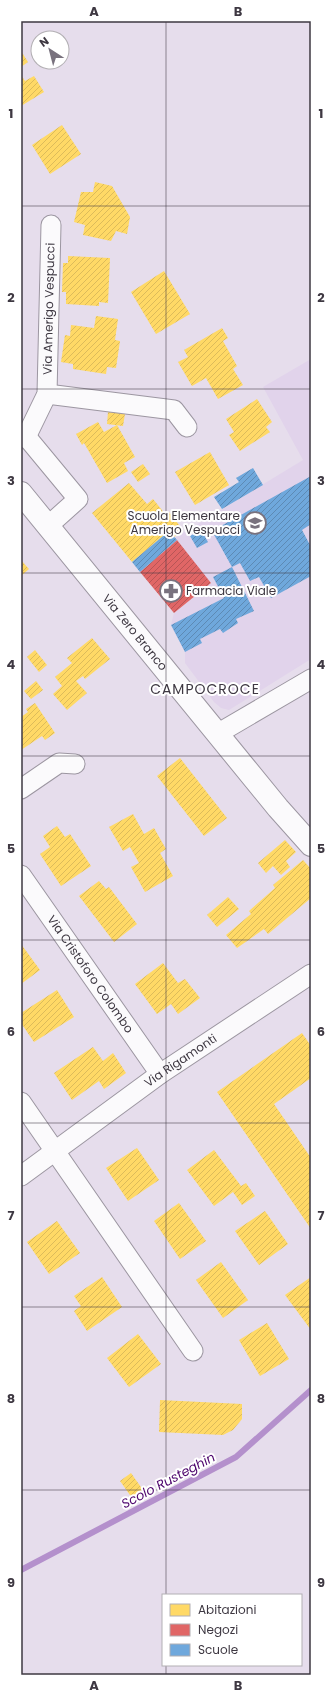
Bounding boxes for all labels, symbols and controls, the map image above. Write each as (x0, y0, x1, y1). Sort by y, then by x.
text: A (89, 2, 99, 21)
text: B (234, 2, 243, 21)
north arrow (30, 30, 70, 70)
text: N (36, 33, 52, 51)
text: 1 (9, 104, 13, 123)
text: 1 (319, 104, 323, 123)
street label: Via Amerigo Vespucci (38, 243, 59, 375)
text: 2 (7, 288, 15, 307)
text: 2 (317, 288, 325, 307)
text: 3 (7, 471, 15, 490)
text: 3 (317, 471, 325, 490)
place label: Scuola Elementare Amerigo Vespucci (128, 507, 240, 538)
school or university icon: Scuola Elementare Amerigo Vespucci (242, 510, 268, 536)
pharmacy icon: Farmacia Viale (158, 578, 184, 604)
place label: Farmacia Viale (186, 582, 276, 599)
street label: Via Zero Branco (99, 590, 172, 674)
text: 4 (7, 655, 16, 674)
text: 4 (317, 655, 326, 674)
district label: CAMPOCROCE (150, 679, 260, 699)
text: 5 (7, 839, 15, 858)
text: 5 (317, 839, 325, 858)
street label: Via Cristoforo Colombo (44, 912, 138, 1037)
text: 6 (7, 1022, 15, 1041)
text: 6 (317, 1022, 325, 1041)
street label: Via Rigamonti (141, 1030, 220, 1091)
text: 7 (8, 1206, 15, 1225)
text: 7 (318, 1206, 325, 1225)
text: 8 (7, 1389, 15, 1408)
text: 8 (317, 1389, 325, 1408)
water label: Scolo Rusteghin (118, 1448, 218, 1513)
text: 9 (7, 1573, 15, 1592)
text: 9 (317, 1573, 325, 1592)
legend (162, 1594, 302, 1666)
text: Abitazioni (198, 1601, 256, 1618)
text: Negozi (198, 1621, 238, 1638)
text: Scuole (198, 1641, 238, 1658)
text: A (89, 1676, 99, 1695)
text: B (234, 1676, 243, 1695)

